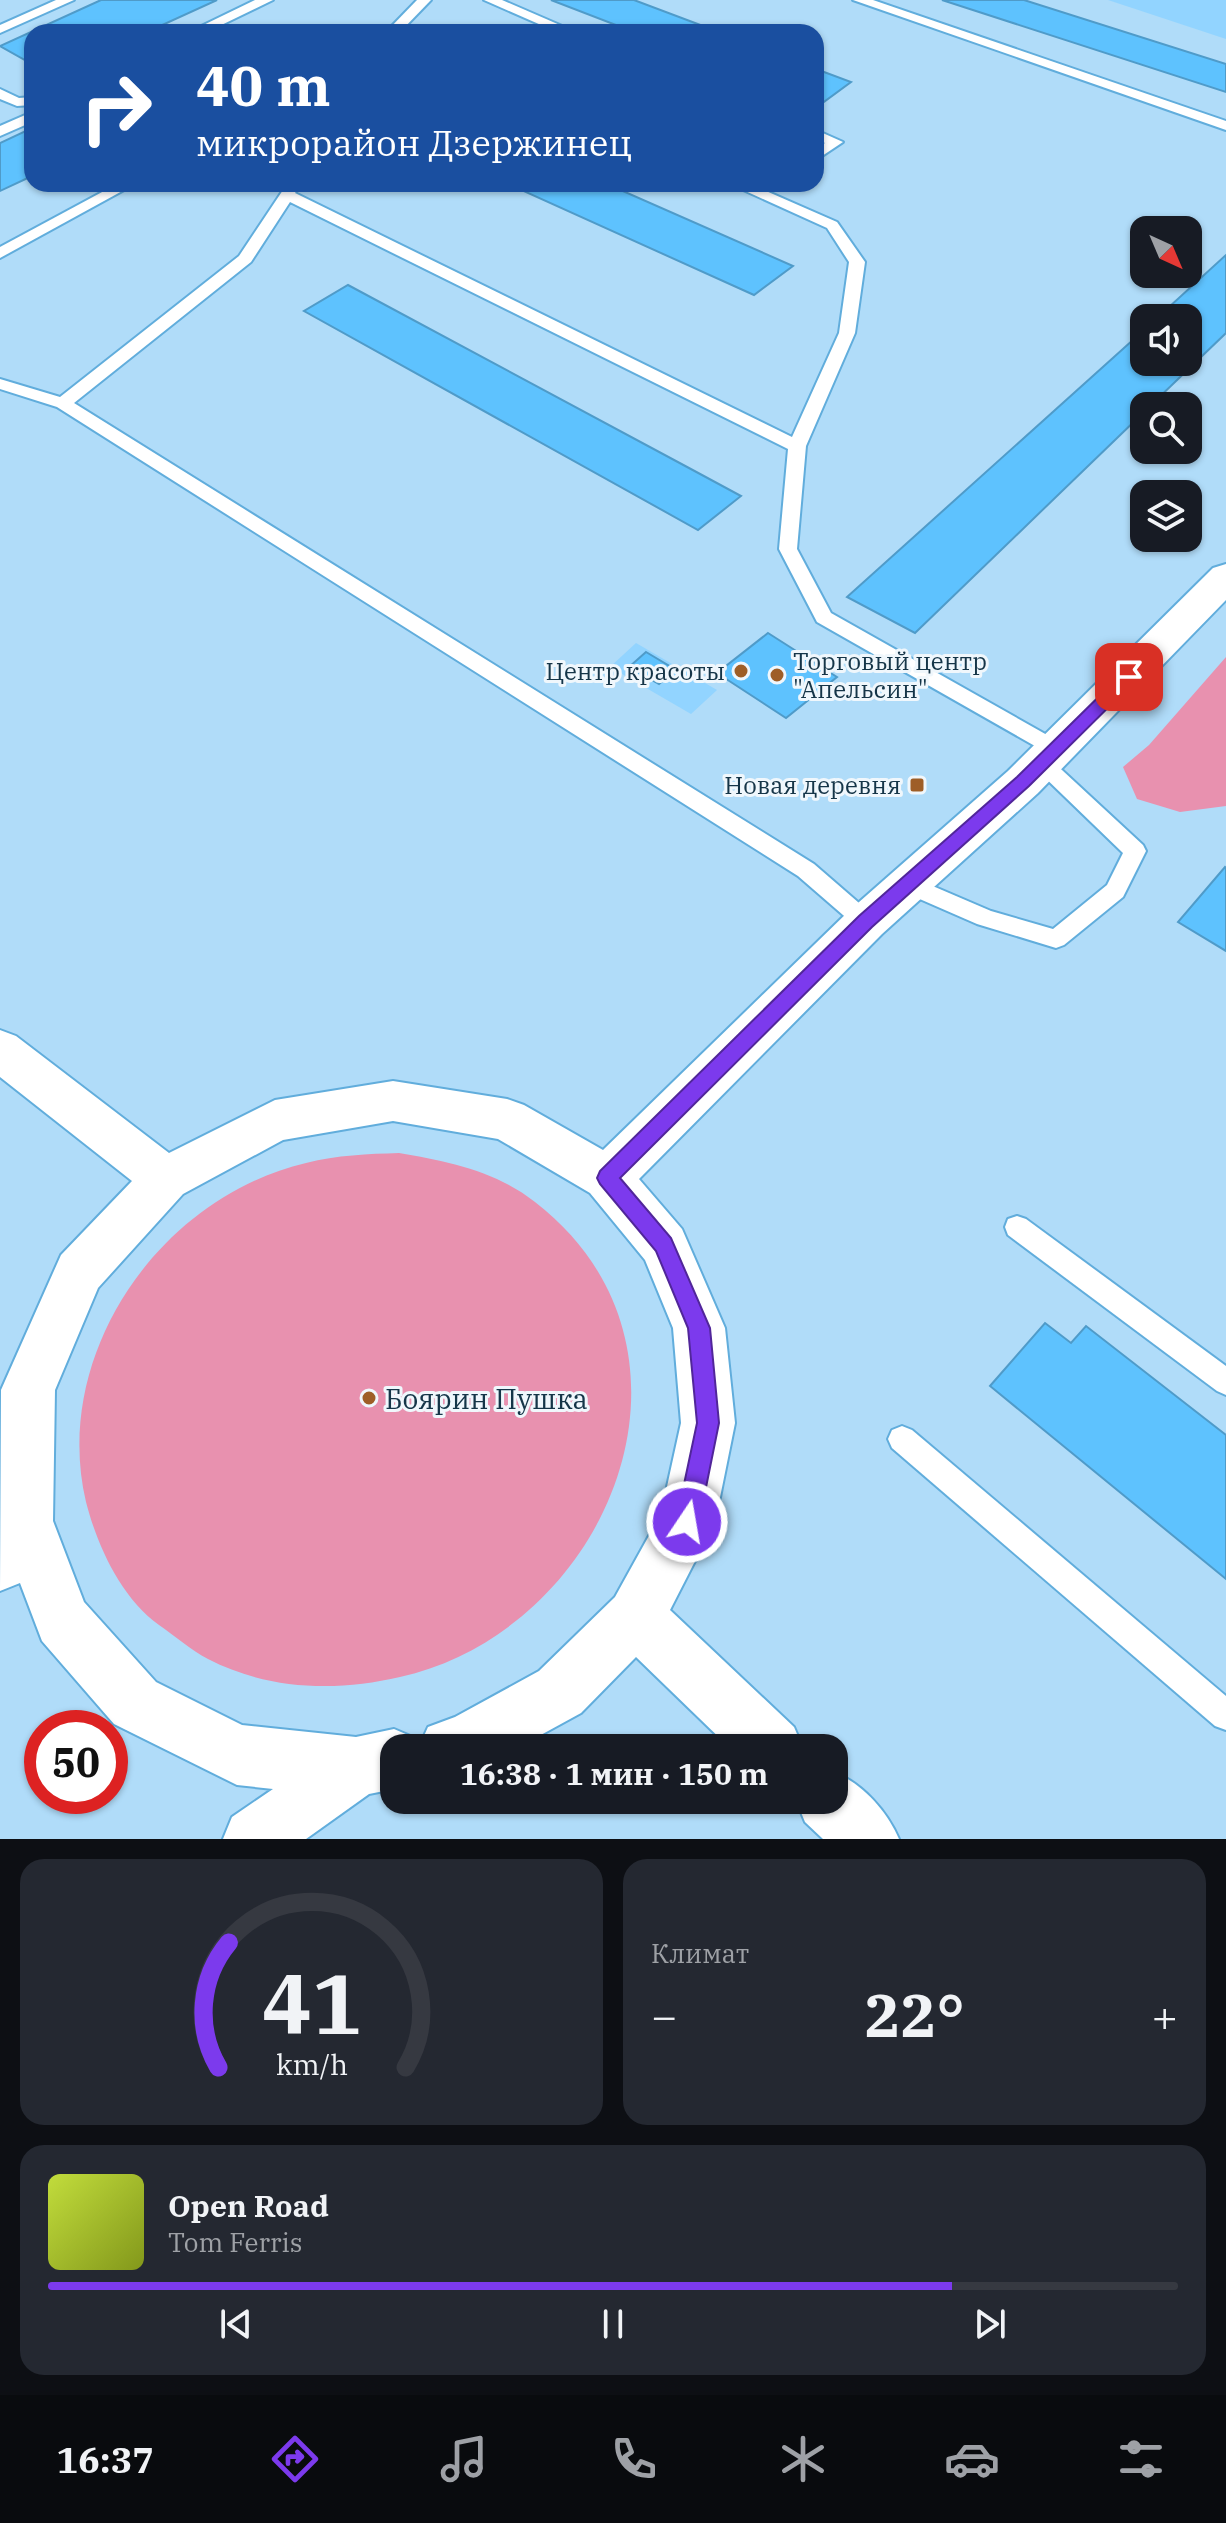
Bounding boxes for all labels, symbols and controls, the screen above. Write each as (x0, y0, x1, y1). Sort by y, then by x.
text: 40 m (196, 49, 331, 121)
icon: right (64, 56, 168, 160)
text: микрорайон Дзержинец (196, 119, 632, 166)
north arrow (1130, 216, 1202, 288)
map controls (1130, 216, 1202, 552)
button: sound (1130, 304, 1202, 376)
button: search (1130, 392, 1202, 464)
button: layers (1130, 480, 1202, 552)
pin (1095, 643, 1163, 711)
place label: Торговый центр "Апельсин" (793, 645, 987, 705)
place label: Центр красоты (546, 655, 725, 687)
icon: arrive (1107, 655, 1151, 699)
marker: Центр красоты (732, 662, 750, 680)
marker: Торговый центр "Апельсин" (768, 666, 786, 684)
place label: Новая деревня (724, 769, 901, 801)
marker: Новая деревня (908, 776, 926, 794)
place label: Боярин Пушка (385, 1380, 588, 1417)
marker: Боярин Пушка (360, 1389, 378, 1407)
position arrow (645, 1480, 729, 1564)
speed limit sign: 50 (24, 1710, 128, 1814)
text: 16:38 · 1 мин · 150 m (460, 1754, 768, 1793)
text: Климат (651, 1936, 749, 1970)
text: 41 (262, 1949, 361, 2057)
text: 22° (864, 1975, 965, 2054)
text: − (651, 1987, 677, 2044)
text: + (1152, 1987, 1178, 2044)
text: km/h (275, 2046, 348, 2083)
text: Open Road (168, 2186, 329, 2225)
text: Tom Ferris (168, 2225, 302, 2259)
icon: previous (214, 2302, 258, 2346)
icon: pause (591, 2302, 635, 2346)
icon: next (968, 2302, 1012, 2346)
icon: directions (267, 2431, 323, 2487)
icon: music (436, 2431, 492, 2487)
icon: phone (606, 2431, 662, 2487)
icon: climate (775, 2431, 831, 2487)
icon: car (944, 2431, 1000, 2487)
icon: filters (1113, 2431, 1169, 2487)
text: 16:37 (57, 2436, 154, 2483)

